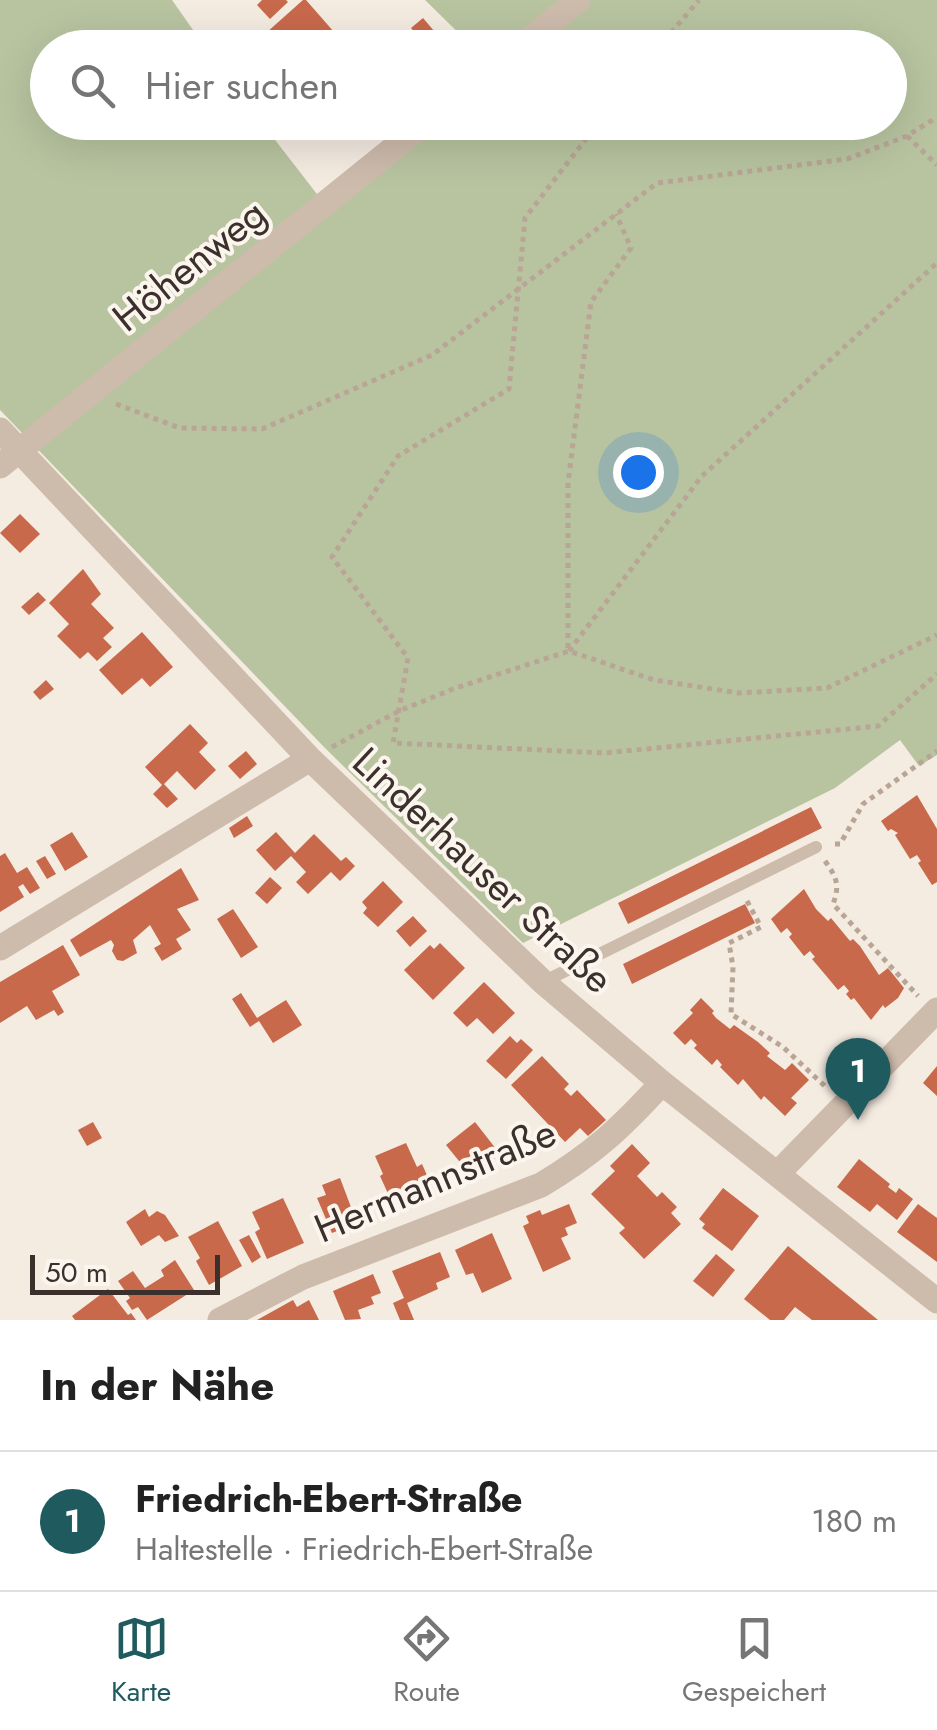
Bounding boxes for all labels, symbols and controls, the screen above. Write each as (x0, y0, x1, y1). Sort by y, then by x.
search box (30, 30, 907, 140)
icon: search (65, 58, 120, 113)
text: Hier suchen (145, 58, 339, 113)
street label: Höhenweg (100, 185, 278, 345)
your location (613, 447, 664, 498)
street label: Linderhauser Straße (340, 734, 626, 1006)
pin: 1 (826, 1038, 890, 1120)
street label: Hermannstraße (305, 1103, 565, 1257)
scale bar (30, 1250, 220, 1294)
text: 50 m (45, 1252, 108, 1293)
text: In der Nähe (40, 1355, 274, 1416)
text: Friedrich-Ebert-Straße (135, 1471, 522, 1526)
text: 1 (64, 1498, 81, 1544)
text: 180 m (811, 1498, 897, 1544)
text: Haltestelle · Friedrich-Ebert-Straße (135, 1526, 593, 1572)
tab: Karte (111, 1611, 171, 1712)
tab: Route (393, 1611, 460, 1712)
tab: Gespeichert (682, 1611, 826, 1712)

